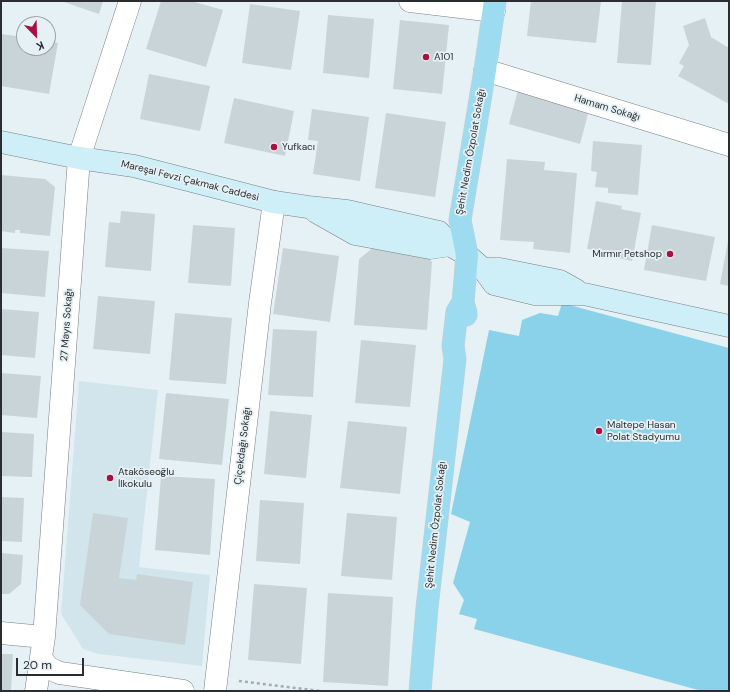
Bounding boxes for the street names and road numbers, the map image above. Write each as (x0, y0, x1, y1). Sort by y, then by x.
street label: Şehit Nedim Özpolat Sokağı (454, 88, 488, 216)
street label: Hamam Sokağı (573, 92, 641, 124)
street label: Mareşal Fevzi Çakmak Caddesi (120, 158, 260, 204)
street label: 27 Mayıs Sokağı (58, 288, 76, 362)
street label: Çiçekdağı Sokağı (232, 407, 254, 485)
street label: Şehit Nedim Özpolat Sokağı (423, 461, 449, 589)

